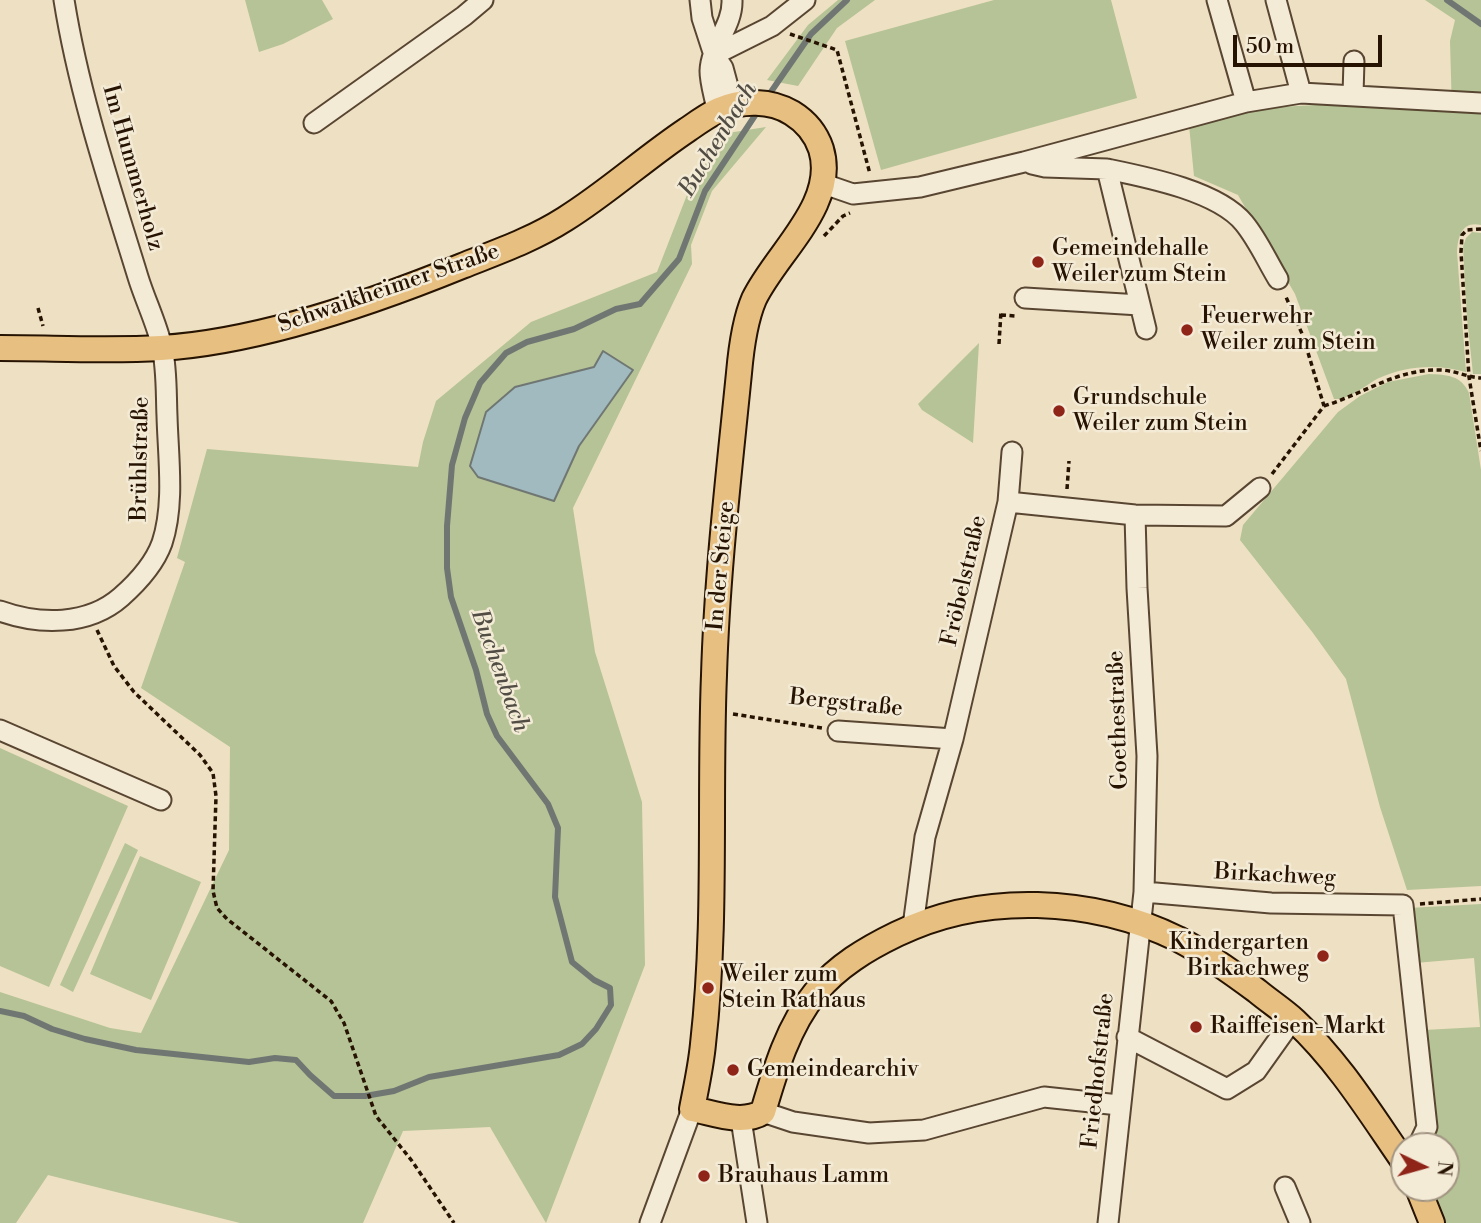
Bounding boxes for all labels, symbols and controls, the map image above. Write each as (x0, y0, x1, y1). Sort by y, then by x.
scale bar (1236, 21, 1385, 65)
text: 50 m (1246, 34, 1294, 60)
water label: Buchenbach (673, 77, 765, 203)
street label: Im Hummerholz (95, 82, 169, 254)
place label: Gemeindehalle Weiler zum Stein (1052, 235, 1227, 289)
street label: Schwaikheimer Straße (275, 238, 503, 340)
marker: Gemeindehalle Weiler zum Stein (1030, 254, 1046, 270)
place label: Feuerwehr Weiler zum Stein (1201, 303, 1376, 357)
marker: Feuerwehr Weiler zum Stein (1179, 322, 1195, 338)
place label: Grundschule Weiler zum Stein (1073, 384, 1248, 438)
street label: Brühlstraße (126, 396, 156, 522)
marker: Grundschule Weiler zum Stein (1051, 403, 1067, 419)
street label: In der Steige (703, 500, 741, 632)
street label: Fröbelstraße (937, 513, 993, 649)
water label: Buchenbach (463, 606, 535, 736)
street label: Goethestraße (1103, 650, 1135, 790)
street label: Bergstraße (788, 684, 904, 724)
street label: Birkachweg (1213, 859, 1337, 893)
place label: Kindergarten Birkachweg (1169, 929, 1309, 983)
marker: Kindergarten Birkachweg (1315, 948, 1331, 964)
place label: Weiler zum Stein Rathaus (722, 961, 866, 1015)
marker: Weiler zum Stein Rathaus (700, 980, 716, 996)
street label: Friedhofstraße (1077, 992, 1121, 1150)
place label: Raiffeisen-Markt (1210, 1013, 1386, 1041)
marker: Raiffeisen-Markt (1188, 1019, 1204, 1035)
place label: Gemeindearchiv (747, 1056, 919, 1084)
marker: Gemeindearchiv (725, 1062, 741, 1078)
north arrow (1390, 1132, 1460, 1202)
text: N (1431, 1160, 1457, 1177)
place label: Brauhaus Lamm (718, 1162, 889, 1190)
marker: Brauhaus Lamm (696, 1168, 712, 1184)

